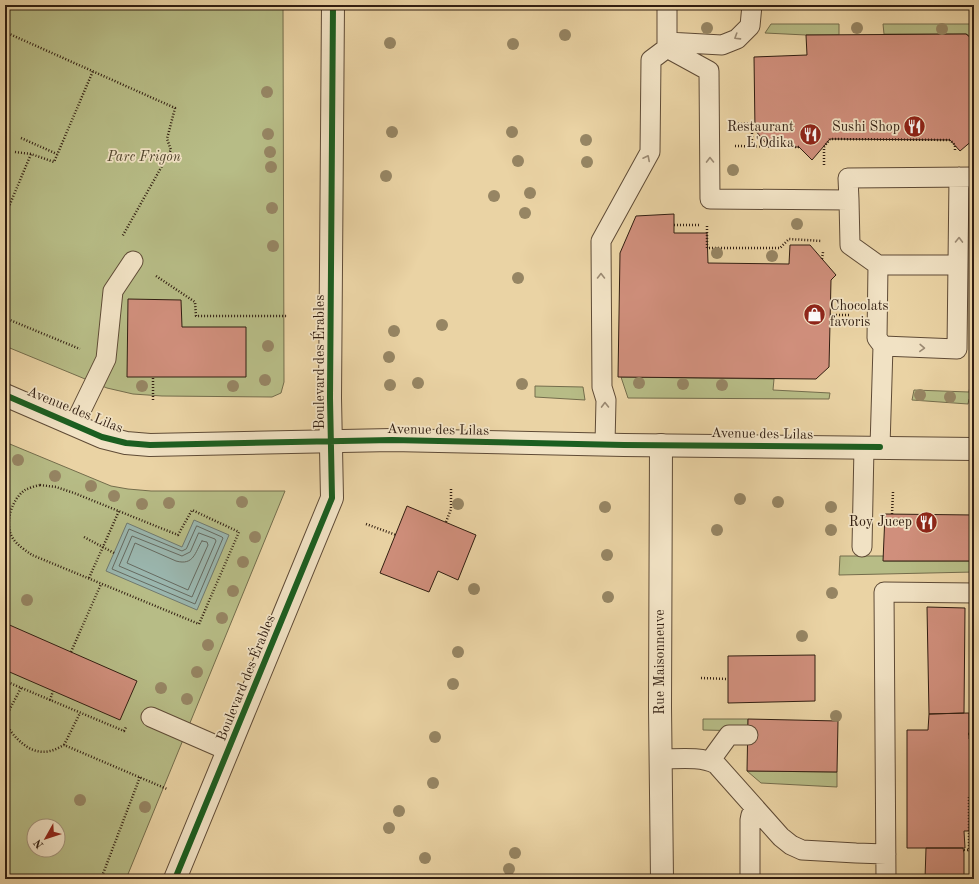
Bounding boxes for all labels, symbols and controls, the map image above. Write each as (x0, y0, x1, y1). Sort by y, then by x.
one-way arrow (734, 33, 741, 40)
restaurant icon: Sushi Shop (902, 114, 928, 140)
place label: Restaurant L'Odika (727, 120, 794, 150)
place label: Sushi Shop (832, 120, 900, 134)
restaurant icon: Restaurant L'Odika (797, 122, 823, 148)
park label: Parc Frigon (106, 150, 181, 165)
one-way arrow (642, 154, 650, 162)
one-way arrow (706, 157, 714, 163)
one-way arrow (955, 237, 963, 243)
one-way arrow (597, 273, 605, 279)
street label: Boulevard des Érables (310, 295, 327, 429)
place label: Chocolats favoris (830, 299, 889, 329)
shop icon: Chocolats favoris (802, 301, 828, 327)
one-way arrow (919, 343, 925, 352)
street label: Avenue des Lilas (25, 384, 125, 436)
one-way arrow (601, 402, 610, 408)
street label: Avenue des Lilas (387, 422, 489, 438)
street label: Avenue des Lilas (711, 426, 813, 442)
restaurant icon: Roy Jucep (914, 509, 940, 535)
place label: Roy Jucep (849, 515, 912, 529)
street label: Rue Maisonneuve (653, 609, 667, 715)
street label: Boulevard des Érables (212, 612, 278, 743)
north arrow (26, 818, 66, 858)
text: N (32, 836, 46, 850)

